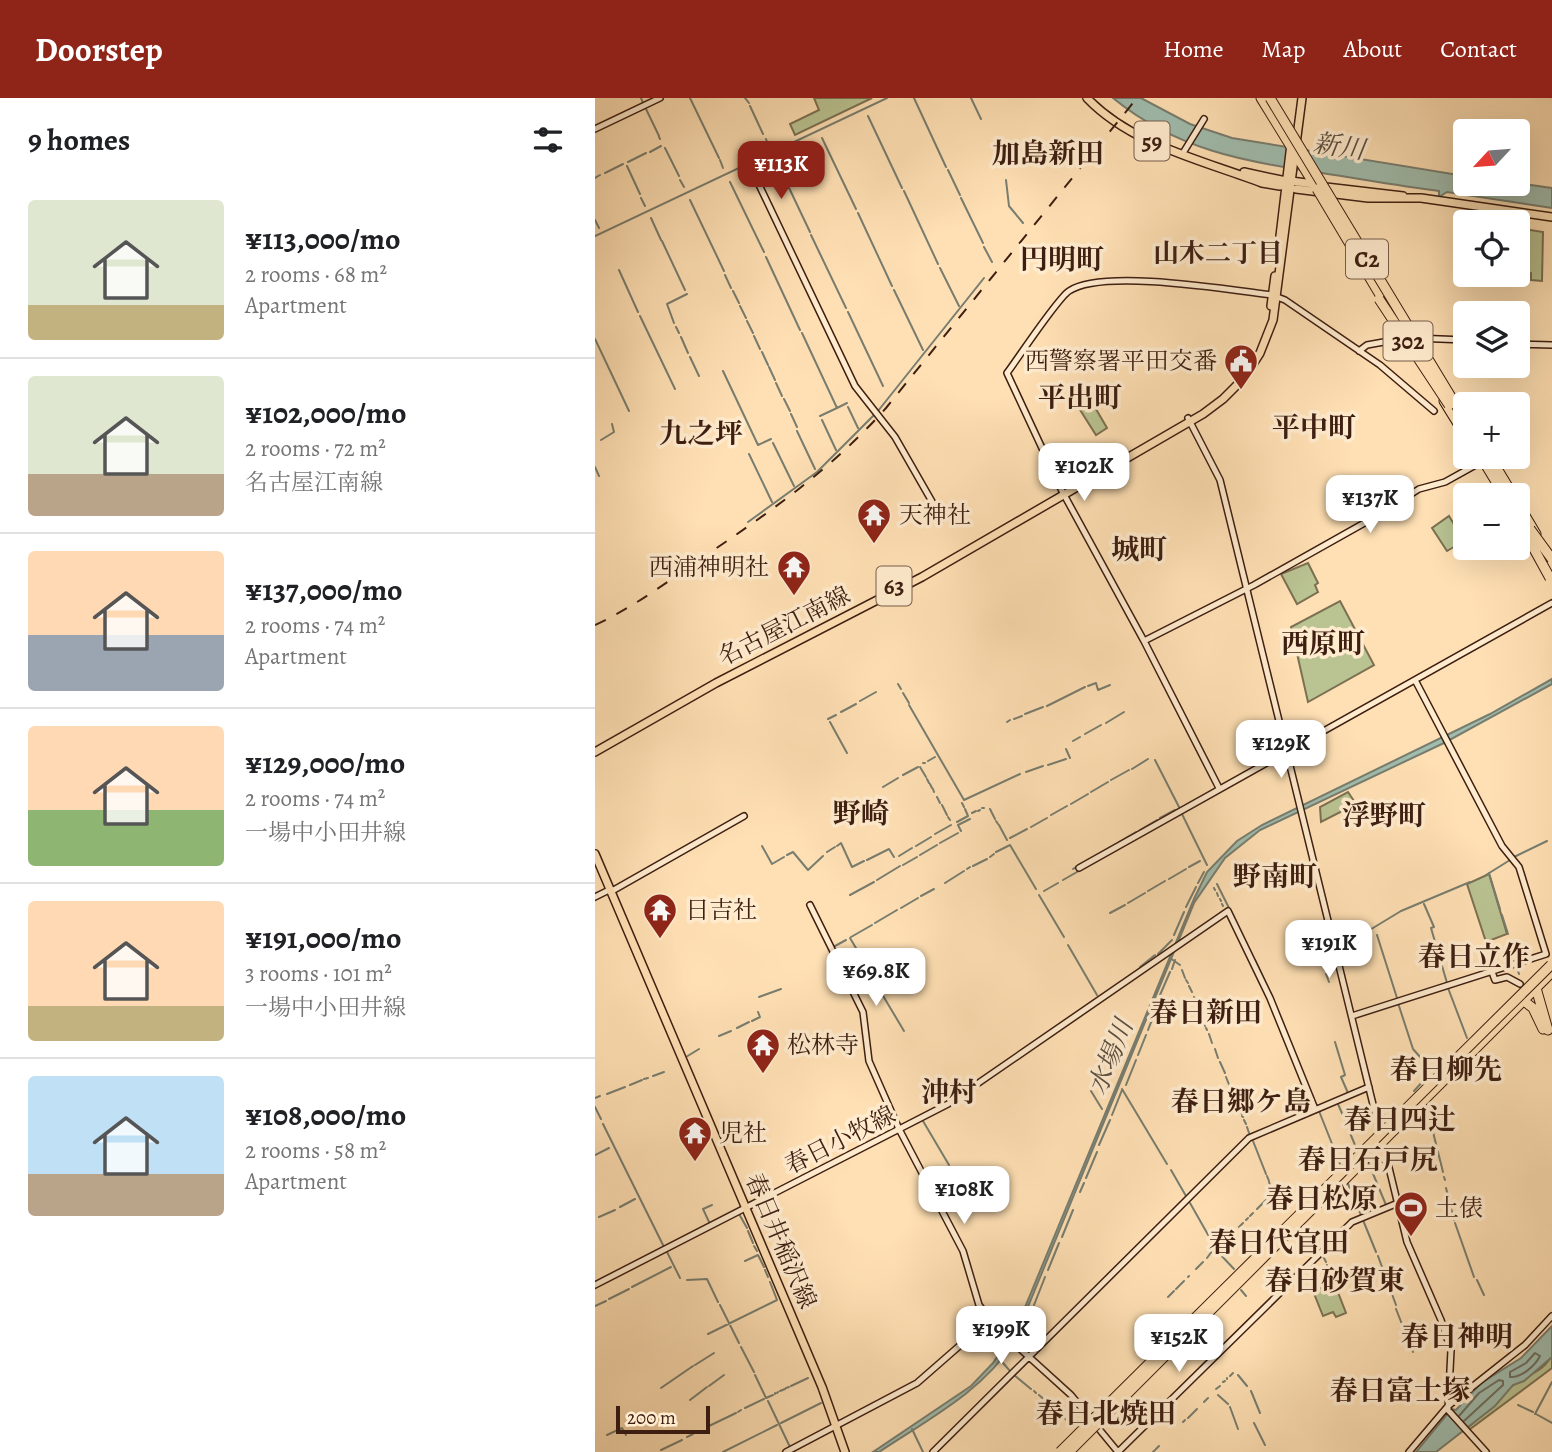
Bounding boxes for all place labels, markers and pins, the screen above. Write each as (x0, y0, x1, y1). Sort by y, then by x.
pin: ¥113K (732, 141, 830, 201)
public building icon: 西警察署平田交番 (1222, 342, 1260, 391)
place label: 西警察署平田交番 (1025, 345, 1217, 377)
pin: ¥102K (1035, 444, 1133, 503)
pin: ¥137K (1321, 476, 1419, 535)
temple icon: 天神社 (855, 496, 893, 545)
place label: 天神社 (899, 499, 971, 531)
temple icon: 西浦神明社 (775, 548, 813, 597)
place label: 西浦神明社 (649, 551, 769, 583)
pin: ¥129K (1232, 720, 1330, 780)
temple icon: 日吉社 (641, 891, 679, 940)
place label: 日吉社 (685, 894, 757, 926)
pin: ¥191K (1280, 920, 1378, 980)
pin: ¥69.8K (819, 948, 933, 1008)
temple icon: 松林寺 (744, 1026, 782, 1075)
place label: 松林寺 (787, 1029, 859, 1061)
temple icon: 児社 (676, 1114, 714, 1163)
place label: 児社 (719, 1117, 767, 1149)
pin: ¥108K (915, 1166, 1013, 1226)
sports icon: 土俵 (1392, 1189, 1430, 1238)
place label: 土俵 (1435, 1192, 1483, 1224)
pin: ¥199K (952, 1306, 1050, 1366)
pin: ¥152K (1130, 1314, 1228, 1374)

